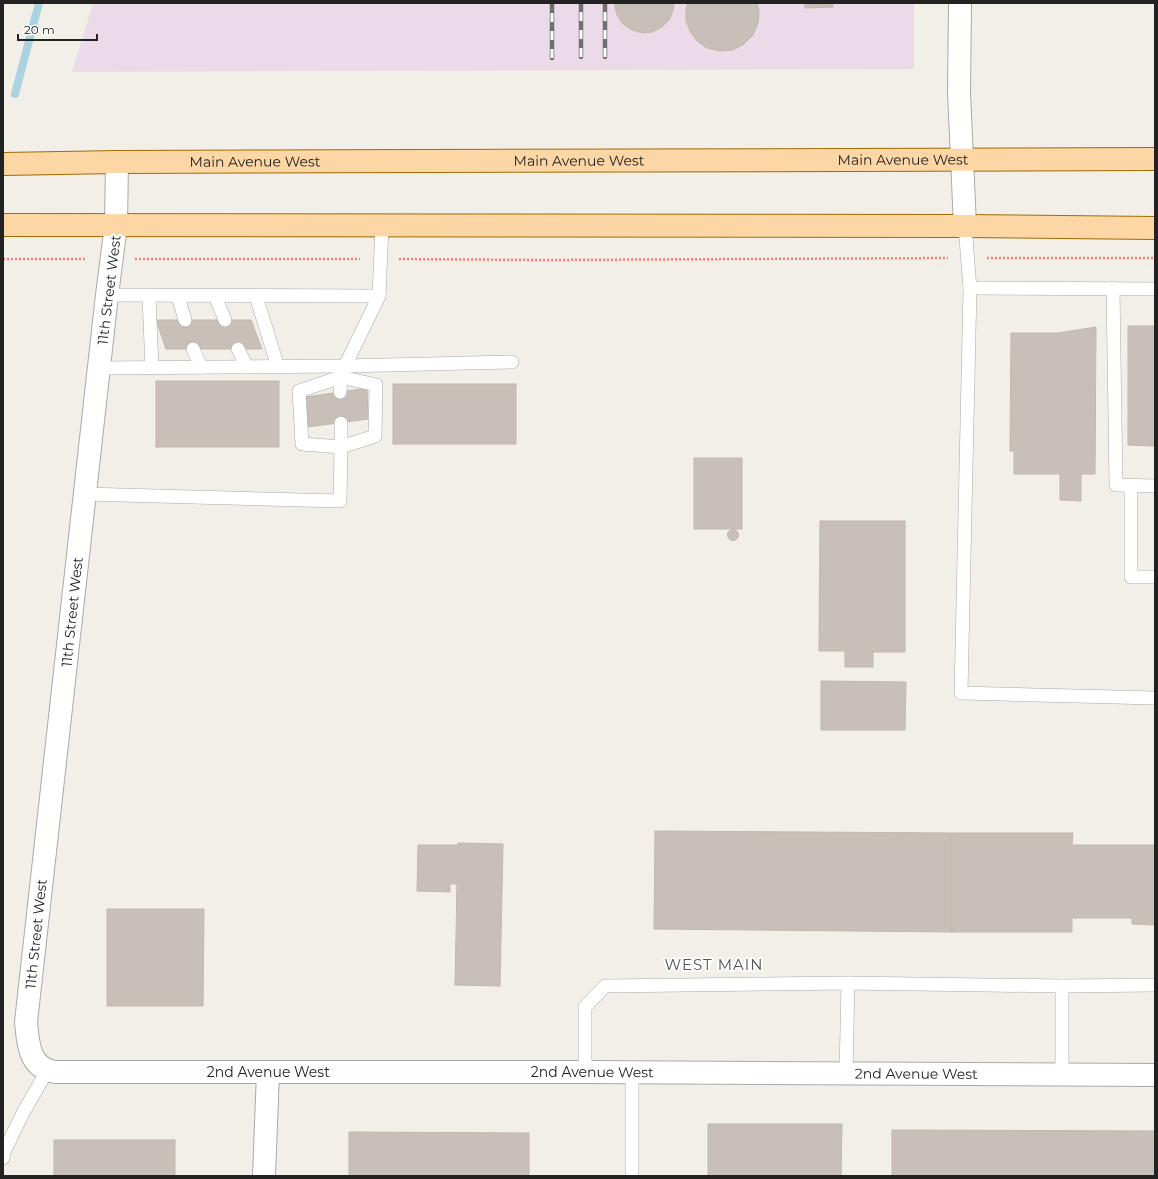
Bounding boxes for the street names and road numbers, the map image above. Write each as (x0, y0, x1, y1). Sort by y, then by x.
street label: Main Avenue West (513, 151, 645, 170)
street label: Main Avenue West (837, 151, 969, 169)
street label: Main Avenue West (189, 152, 321, 171)
street label: 11th Street West (93, 234, 125, 346)
street label: 11th Street West (57, 556, 87, 668)
street label: 11th Street West (21, 878, 51, 990)
street label: 2nd Avenue West (207, 1063, 330, 1081)
street label: 2nd Avenue West (531, 1063, 654, 1081)
street label: 2nd Avenue West (855, 1064, 978, 1083)

